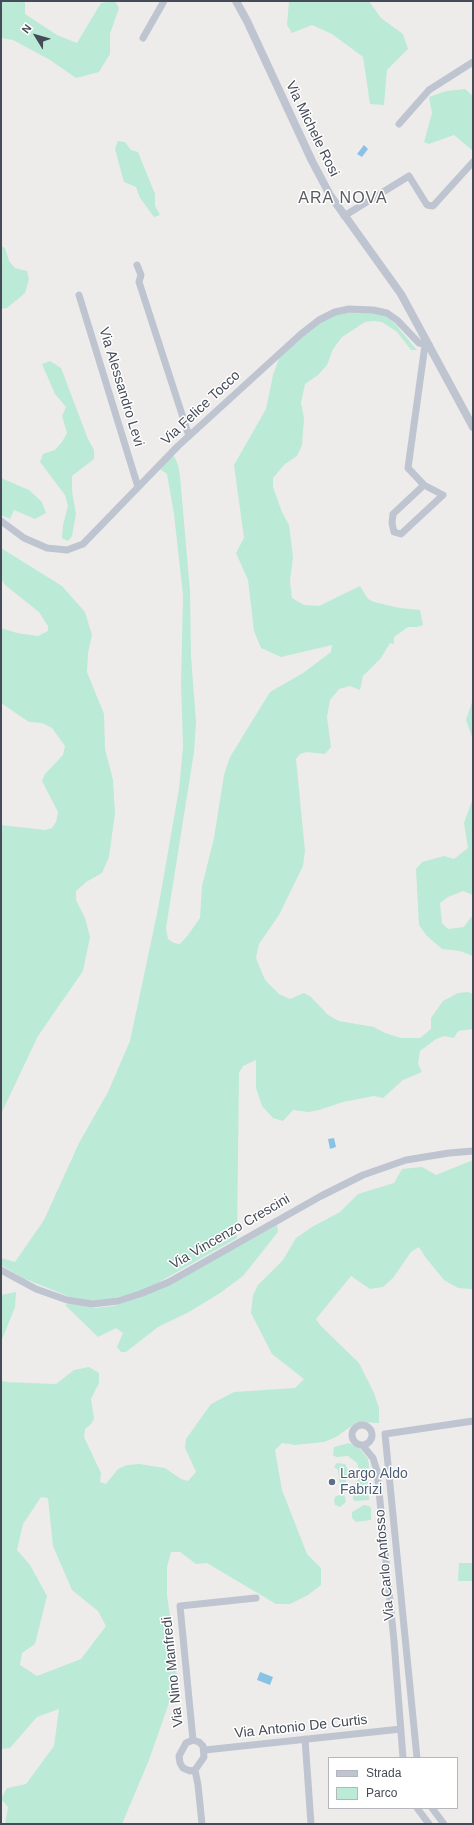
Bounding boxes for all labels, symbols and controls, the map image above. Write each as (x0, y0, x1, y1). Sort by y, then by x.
north arrow (16, 16, 56, 56)
text: N (19, 22, 34, 36)
street label: Via Michele Rosi (282, 79, 342, 179)
district label: ARA NOVA (298, 189, 388, 209)
street label: Via Alessandro Levi (95, 325, 147, 449)
street label: Via Felice Tocco (158, 367, 244, 449)
street label: Via Vincenzo Crescini (167, 1191, 293, 1273)
place label: Largo Aldo Fabrizi (340, 1466, 408, 1498)
marker: Largo Aldo Fabrizi (327, 1477, 337, 1487)
street label: Via Carlo Anfosso (372, 1509, 398, 1621)
street label: Via Nino Manfredi (159, 1616, 187, 1728)
street label: Via Antonio De Curtis (234, 1712, 368, 1742)
legend (328, 1757, 458, 1809)
text: Strada (366, 1766, 401, 1780)
text: Parco (366, 1786, 397, 1800)

